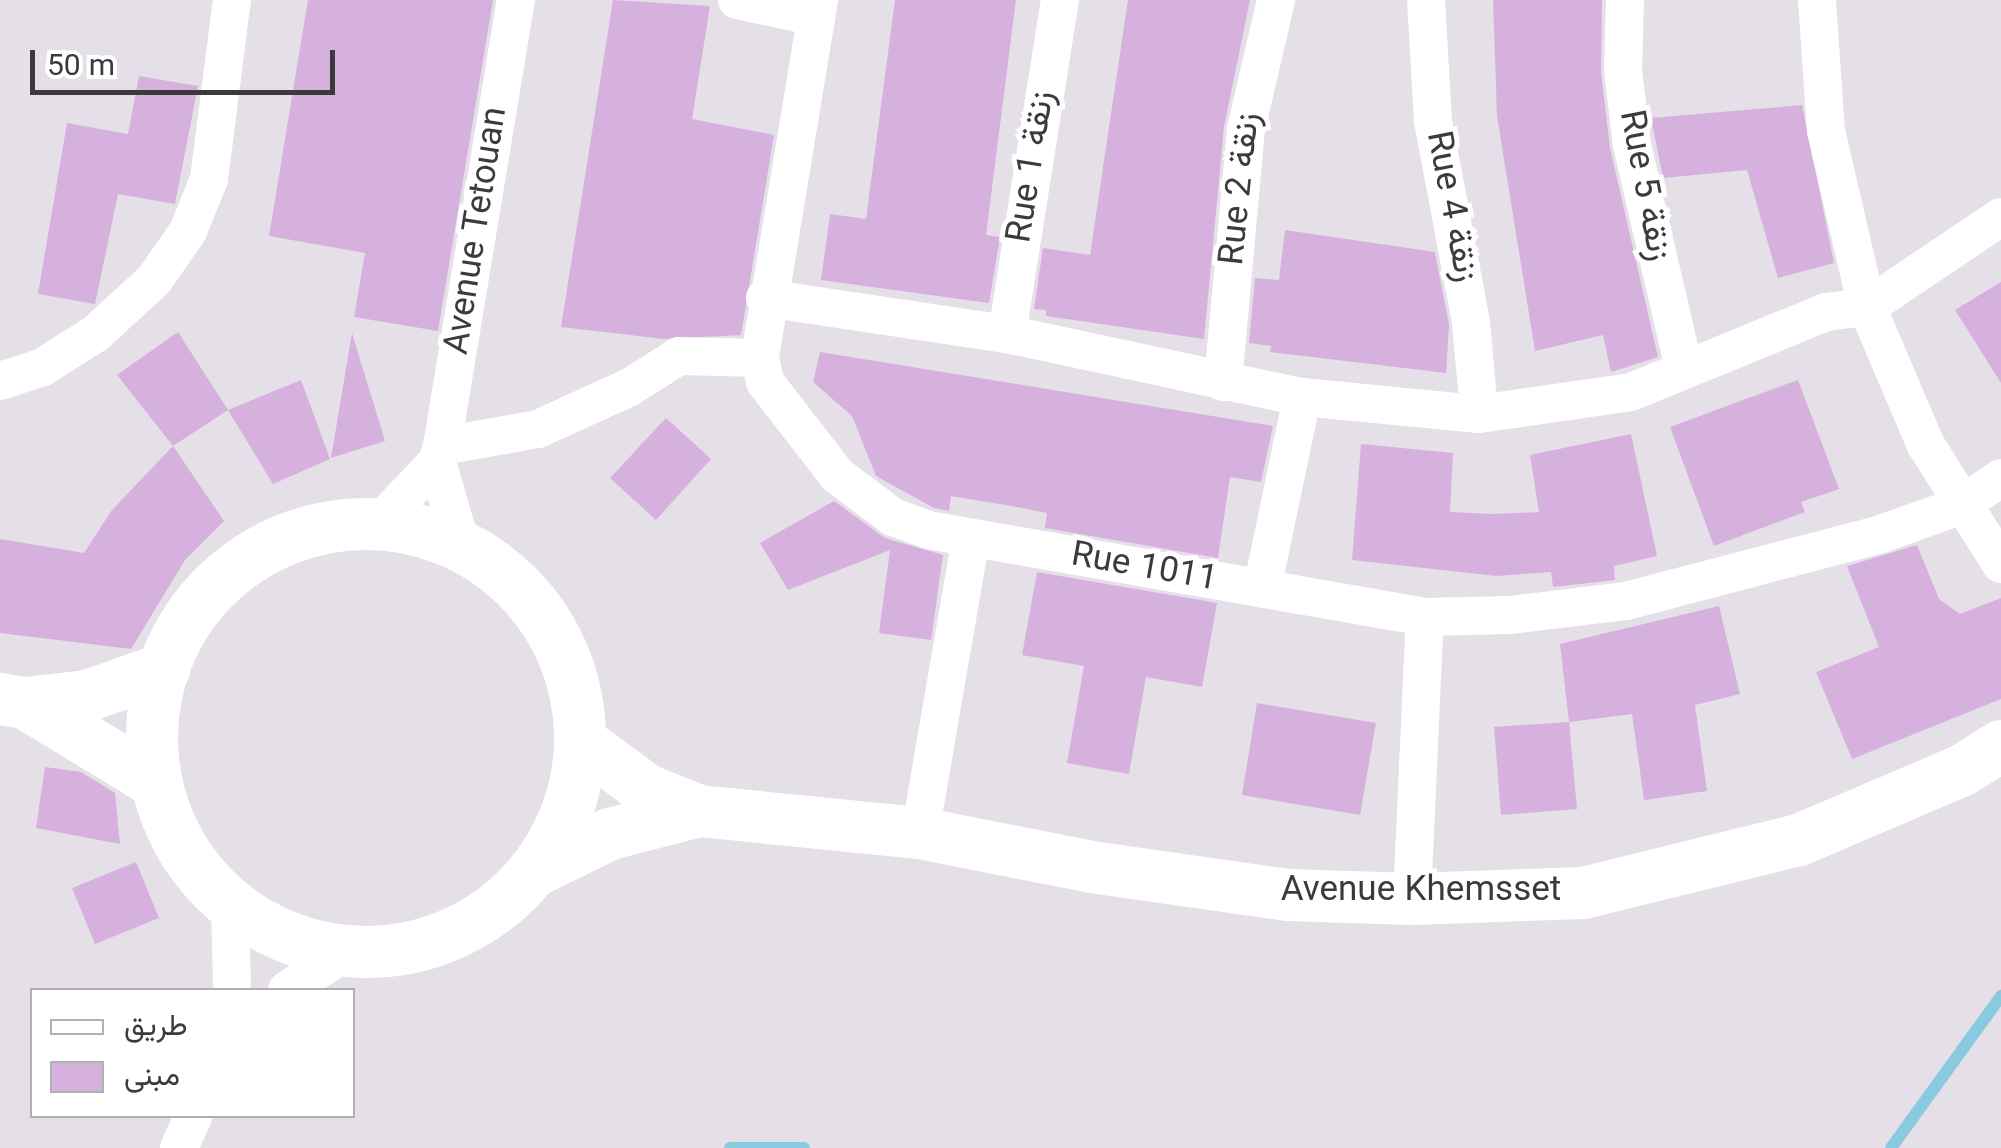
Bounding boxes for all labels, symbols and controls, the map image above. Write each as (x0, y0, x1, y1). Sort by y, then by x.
scale bar (35, 30, 340, 92)
text: 50 m (47, 44, 115, 91)
street label: Rue 1 زنقة (1000, 88, 1066, 246)
street label: Avenue Tetouan (438, 104, 518, 358)
street label: Rue 5 زنقة (1608, 107, 1678, 265)
street label: Rue 2 زنقة (1213, 111, 1271, 267)
street label: Rue 4 زنقة (1415, 128, 1485, 286)
street label: Rue 1011 (1068, 536, 1220, 602)
street label: Avenue Khemsset (1281, 871, 1561, 913)
legend (30, 988, 355, 1118)
text: طريق (124, 1004, 188, 1051)
text: مبنى (124, 1054, 180, 1101)

